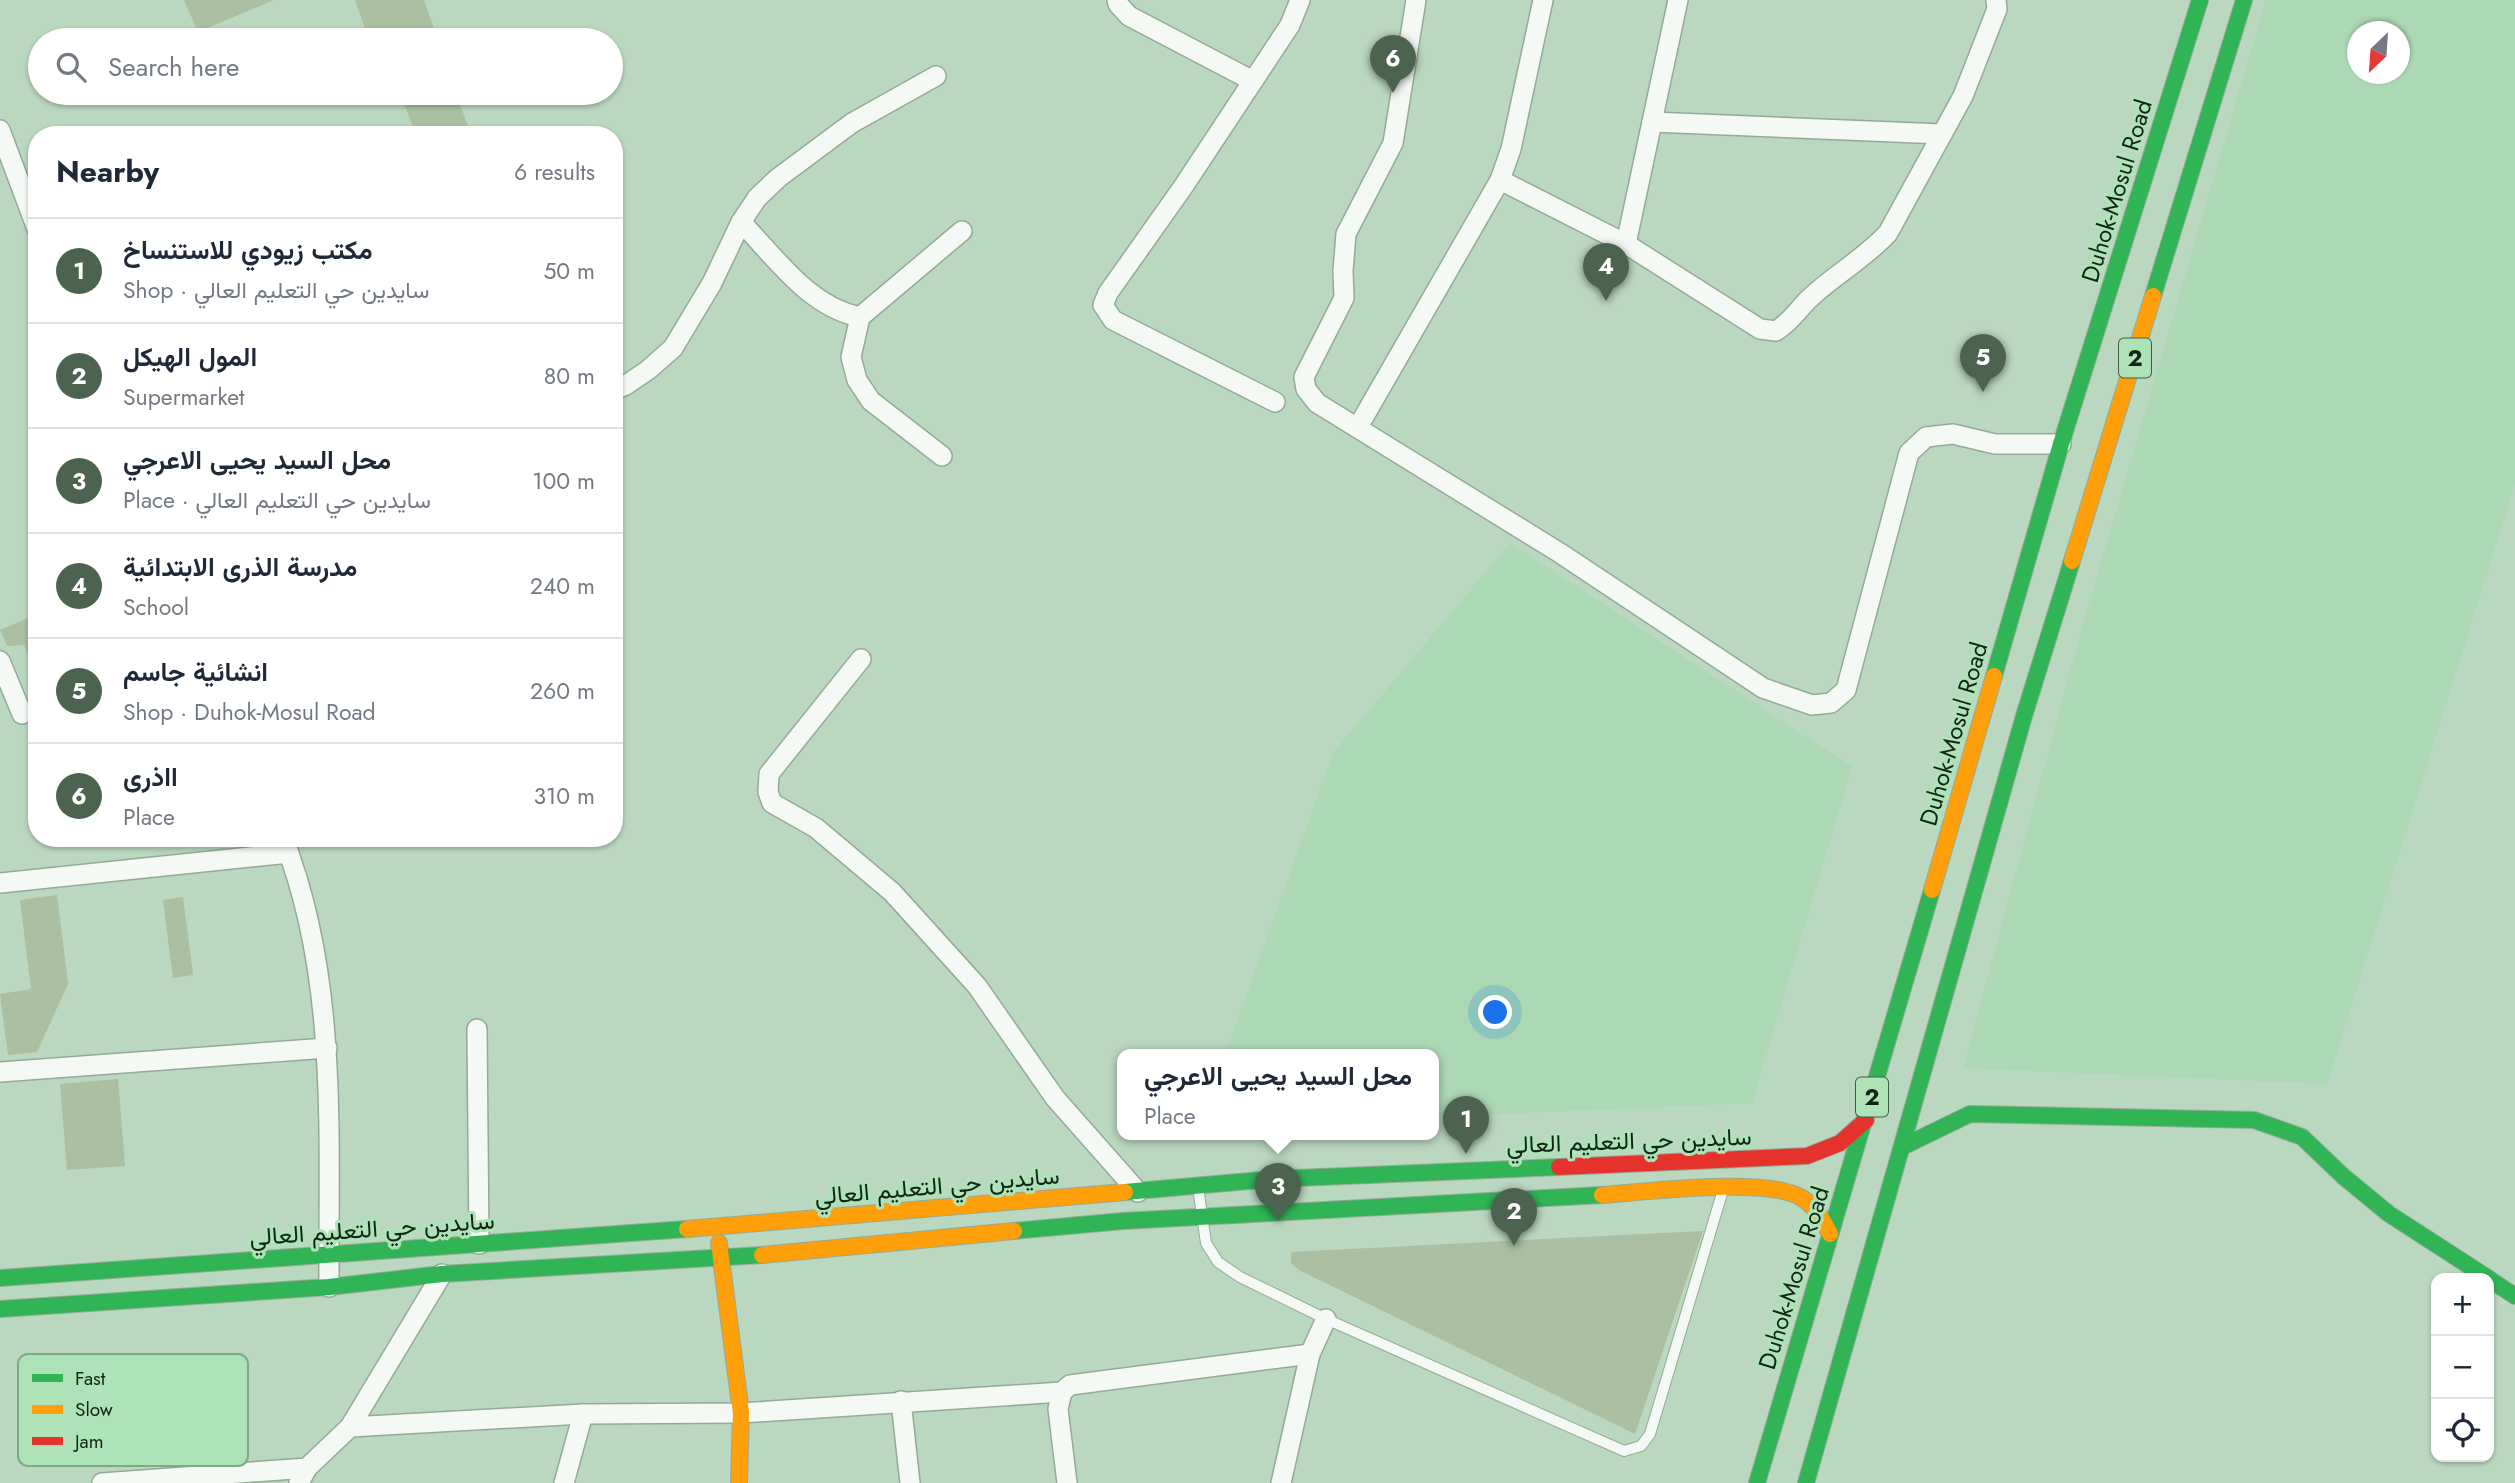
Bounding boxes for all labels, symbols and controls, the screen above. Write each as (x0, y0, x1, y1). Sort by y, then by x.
north arrow (2347, 21, 2410, 84)
search box (28, 28, 623, 105)
pin: 6 (1370, 35, 1416, 93)
icon: search (52, 48, 90, 86)
text: Search here (108, 48, 240, 86)
street label: Duhok-Mosul Road (2072, 95, 2161, 287)
text: Nearby (56, 150, 159, 193)
text: 6 results (514, 155, 595, 189)
text: مكتب زيودي للاستنساخ (123, 231, 373, 269)
pin: 4 (1583, 243, 1629, 301)
text: 1 (73, 254, 85, 288)
text: 50 m (543, 254, 595, 288)
text: Shop · سايدين حي التعليم العالي (123, 273, 429, 307)
pin: 5 (1960, 334, 2006, 392)
text: المول الهيكل (123, 338, 257, 376)
road number: 2 (2119, 338, 2151, 378)
text: 2 (71, 359, 87, 393)
text: 80 m (544, 359, 595, 393)
text: Supermarket (123, 380, 245, 414)
text: محل السيد يحيى الاعرجي (123, 441, 391, 479)
text: 3 (72, 464, 86, 498)
text: 100 m (532, 464, 595, 498)
text: Place · سايدين حي التعليم العالي (123, 483, 431, 517)
text: مدرسة الذرى الابتدائية (123, 548, 357, 586)
text: 4 (71, 569, 87, 603)
text: 240 m (530, 569, 595, 603)
text: School (123, 590, 189, 624)
street label: Duhok-Mosul Road (1911, 638, 1996, 830)
text: انشائية جاسم (123, 653, 268, 691)
text: 5 (72, 674, 86, 708)
text: 260 m (530, 674, 595, 708)
text: Shop · Duhok-Mosul Road (123, 695, 376, 729)
text: ااذرى (123, 758, 178, 796)
text: 6 (71, 779, 87, 813)
text: 310 m (533, 779, 595, 813)
text: Place (123, 800, 175, 834)
your location (1478, 995, 1512, 1029)
popup (1117, 1049, 1439, 1140)
text: محل السيد يحيى الاعرجي (1144, 1057, 1412, 1095)
road number: 2 (1856, 1078, 1888, 1116)
pin: 1 (1443, 1096, 1489, 1154)
text: Place (1144, 1099, 1196, 1133)
street label: سايدين حي التعليم العالي (1506, 1119, 1752, 1164)
street label: سايدين حي التعليم العالي (813, 1157, 1061, 1216)
pin: 3 (1255, 1163, 1301, 1221)
street label: Duhok-Mosul Road (1749, 1182, 1838, 1374)
pin: 2 (1491, 1188, 1537, 1246)
street label: سايدين حي التعليم العالي (248, 1202, 496, 1257)
map controls (2431, 1273, 2494, 1462)
button: + (2431, 1273, 2494, 1336)
button: − (2431, 1336, 2494, 1399)
legend (18, 1354, 248, 1466)
text: Fast (75, 1365, 106, 1392)
text: Slow (75, 1396, 113, 1423)
button: locate (2431, 1399, 2494, 1462)
text: Jam (72, 1428, 104, 1455)

